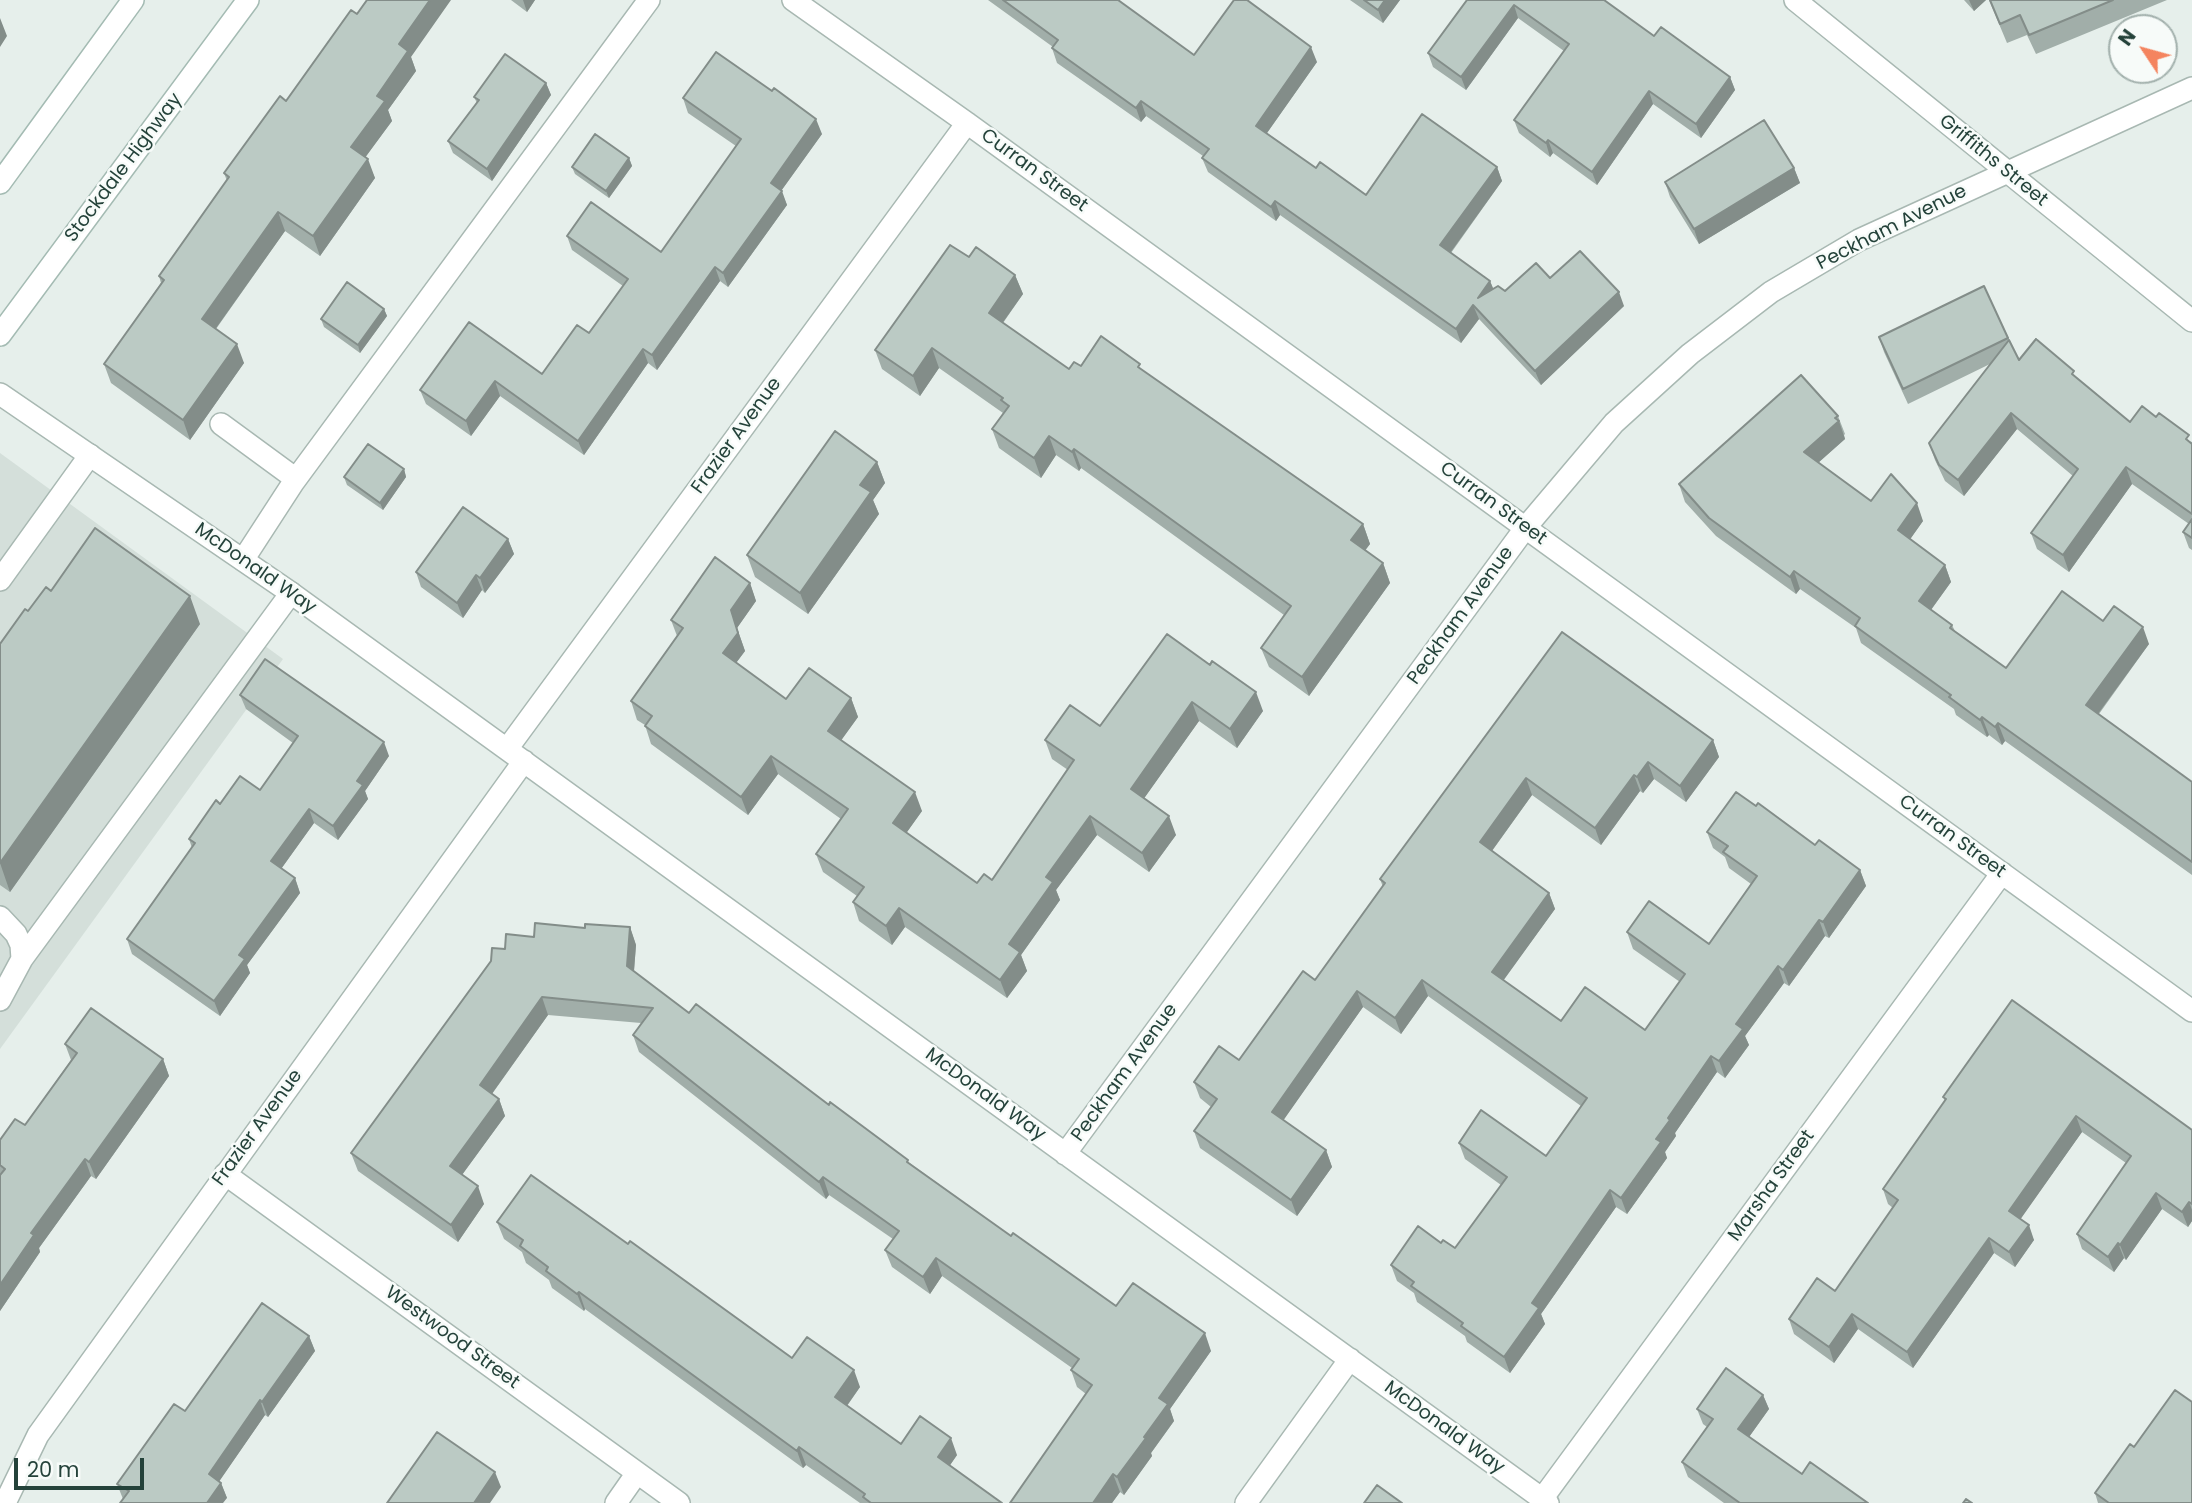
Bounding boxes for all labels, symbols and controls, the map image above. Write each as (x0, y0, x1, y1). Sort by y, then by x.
north arrow (2108, 14, 2178, 84)
text: N (2112, 24, 2142, 51)
street label: Stockdale Highway (61, 89, 187, 247)
street label: Griffiths Street (1934, 110, 2052, 212)
street label: Curran Street (976, 125, 1092, 217)
street label: Peckham Avenue (1813, 180, 1971, 276)
street label: Frazier Avenue (687, 373, 787, 499)
street label: Curran Street (1435, 458, 1551, 550)
street label: McDonald Way (190, 519, 320, 619)
street label: Peckham Avenue (1403, 543, 1519, 689)
street label: Curran Street (1894, 791, 2010, 883)
street label: Peckham Avenue (1067, 1000, 1183, 1146)
street label: McDonald Way (920, 1044, 1050, 1146)
street label: Frazier Avenue (208, 1065, 308, 1191)
street label: Marsha Street (1724, 1126, 1820, 1246)
street label: Westwood Street (380, 1282, 524, 1394)
street label: McDonald Way (1379, 1377, 1509, 1479)
scale bar (18, 1444, 147, 1488)
text: 20 m (27, 1455, 80, 1484)

